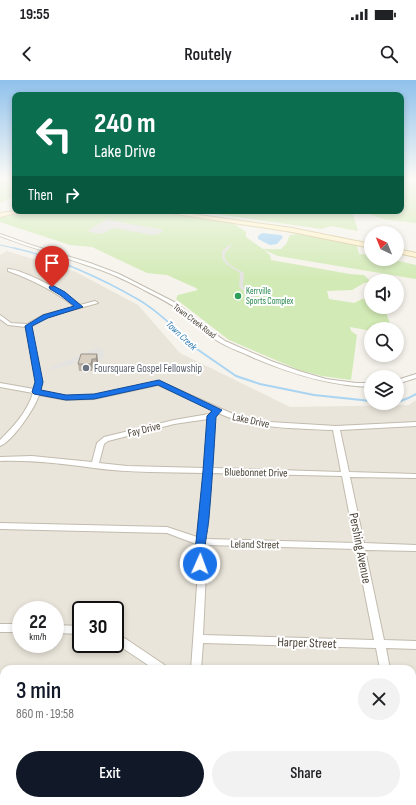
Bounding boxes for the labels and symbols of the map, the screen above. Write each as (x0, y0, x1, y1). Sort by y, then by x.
north arrow (364, 226, 404, 266)
pin (35, 246, 69, 287)
place label: Kerrville Sports Complex (246, 286, 294, 307)
marker: Kerrville Sports Complex (233, 291, 243, 301)
street label: Town Creek Road (171, 301, 219, 341)
water label: Town Creek (164, 318, 200, 352)
place label: Foursquare Gospel Fellowship (94, 362, 202, 375)
marker: Foursquare Gospel Fellowship (81, 363, 91, 373)
street label: Lake Drive (231, 410, 271, 431)
street label: Fay Drive (126, 419, 162, 440)
street label: Bluebonnet Drive (224, 465, 288, 480)
street label: Pershing Avenue (345, 512, 375, 585)
street label: Leland Street (230, 538, 280, 551)
position arrow (179, 543, 221, 585)
speed limit sign: 30 (72, 601, 124, 653)
street label: Harper Street (277, 634, 337, 652)

